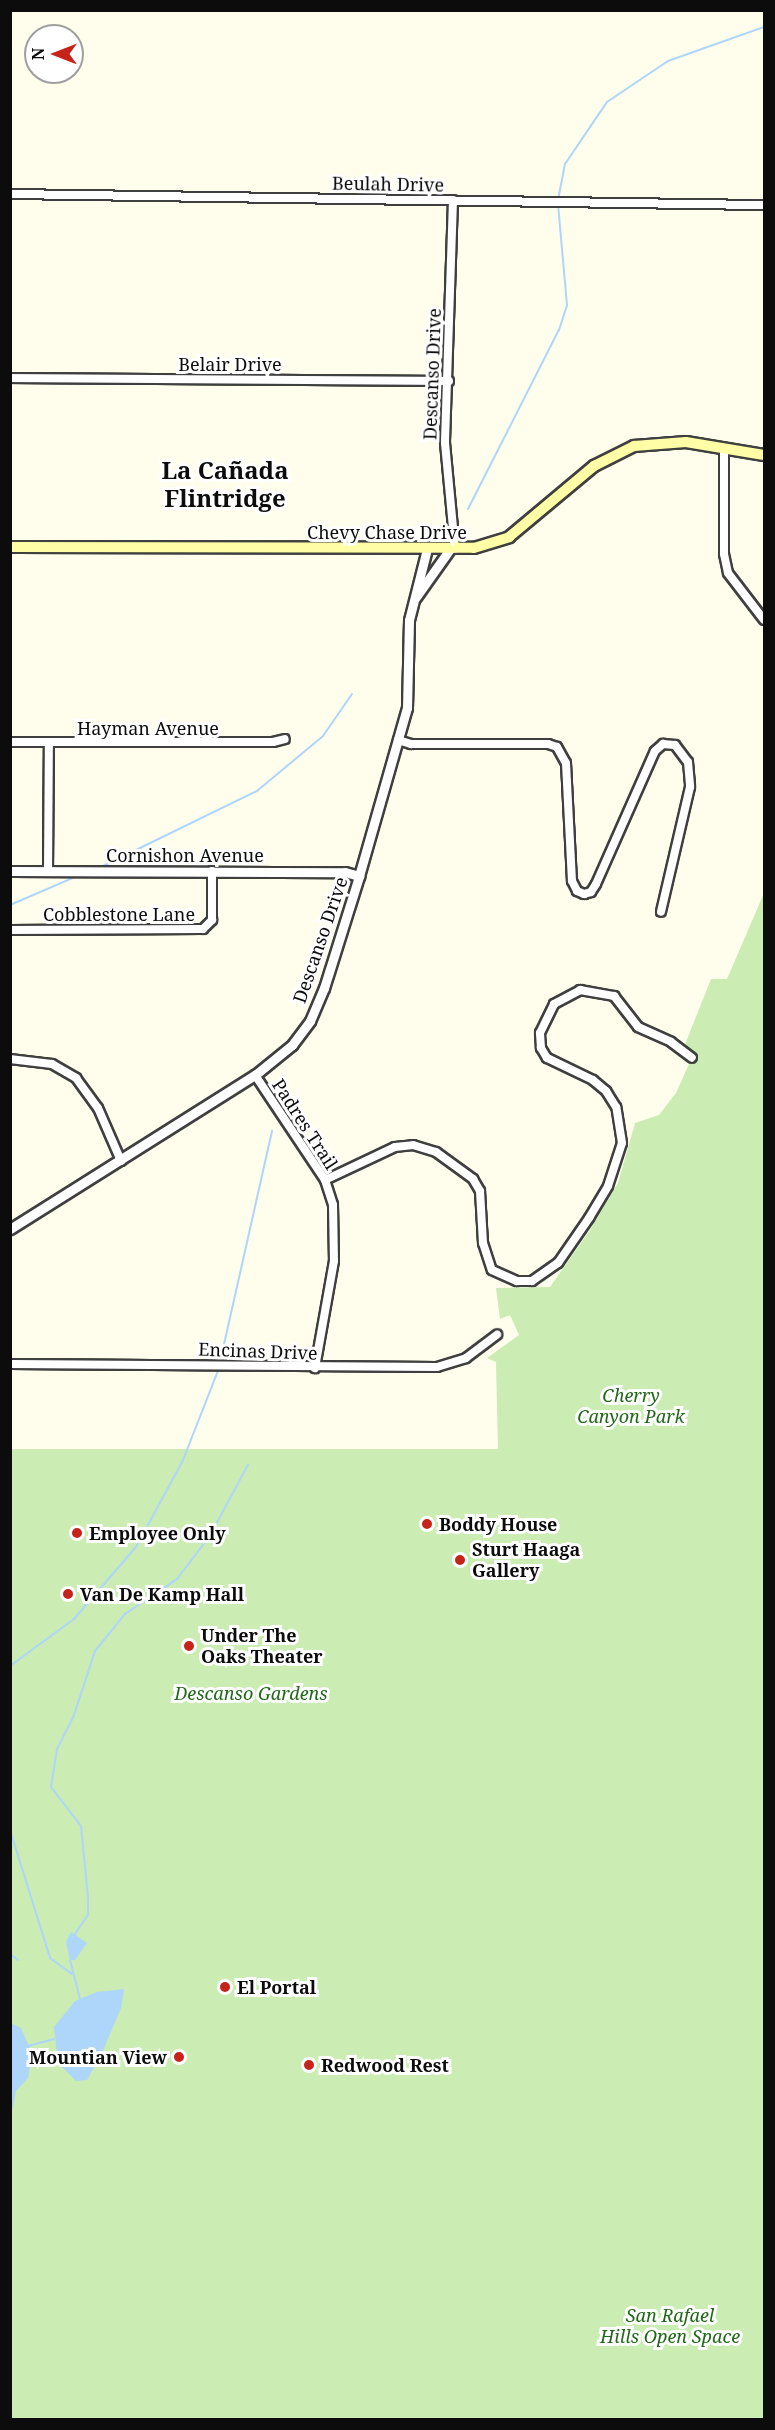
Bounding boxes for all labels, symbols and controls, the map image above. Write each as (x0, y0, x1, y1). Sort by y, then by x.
north arrow (24, 24, 84, 84)
text: N (27, 48, 49, 60)
street label: Beulah Drive (332, 172, 444, 196)
street label: Descanso Drive (419, 308, 445, 440)
street label: Belair Drive (178, 353, 282, 375)
district label: La Cañada Flintridge (161, 456, 289, 512)
street label: Chevy Chase Drive (307, 521, 467, 543)
street label: Hayman Avenue (77, 717, 219, 739)
street label: Cornishon Avenue (106, 844, 264, 866)
street label: Descanso Drive (288, 874, 352, 1006)
street label: Cobblestone Lane (43, 903, 195, 925)
street label: Padres Trail (268, 1075, 342, 1173)
street label: Encinas Drive (198, 1338, 318, 1364)
park label: Cherry Canyon Park (577, 1385, 685, 1428)
place label: Boddy House (439, 1513, 557, 1535)
marker: Boddy House (420, 1517, 434, 1531)
place label: Employee Only (89, 1522, 226, 1544)
marker: Employee Only (70, 1526, 84, 1540)
place label: Sturt Haaga Gallery (472, 1539, 580, 1582)
marker: Sturt Haaga Gallery (453, 1553, 467, 1567)
place label: Van De Kamp Hall (80, 1583, 244, 1605)
marker: Van De Kamp Hall (61, 1587, 75, 1601)
place label: Under The Oaks Theater (201, 1625, 323, 1668)
marker: Under The Oaks Theater (182, 1639, 196, 1653)
park label: Descanso Gardens (174, 1682, 328, 1704)
place label: El Portal (237, 1976, 316, 1998)
marker: El Portal (218, 1980, 232, 1994)
place label: Mountian View (29, 2046, 167, 2068)
marker: Mountian View (172, 2050, 186, 2064)
place label: Redwood Rest (321, 2054, 449, 2076)
marker: Redwood Rest (302, 2058, 316, 2072)
park label: San Rafael Hills Open Space (600, 2305, 740, 2348)

